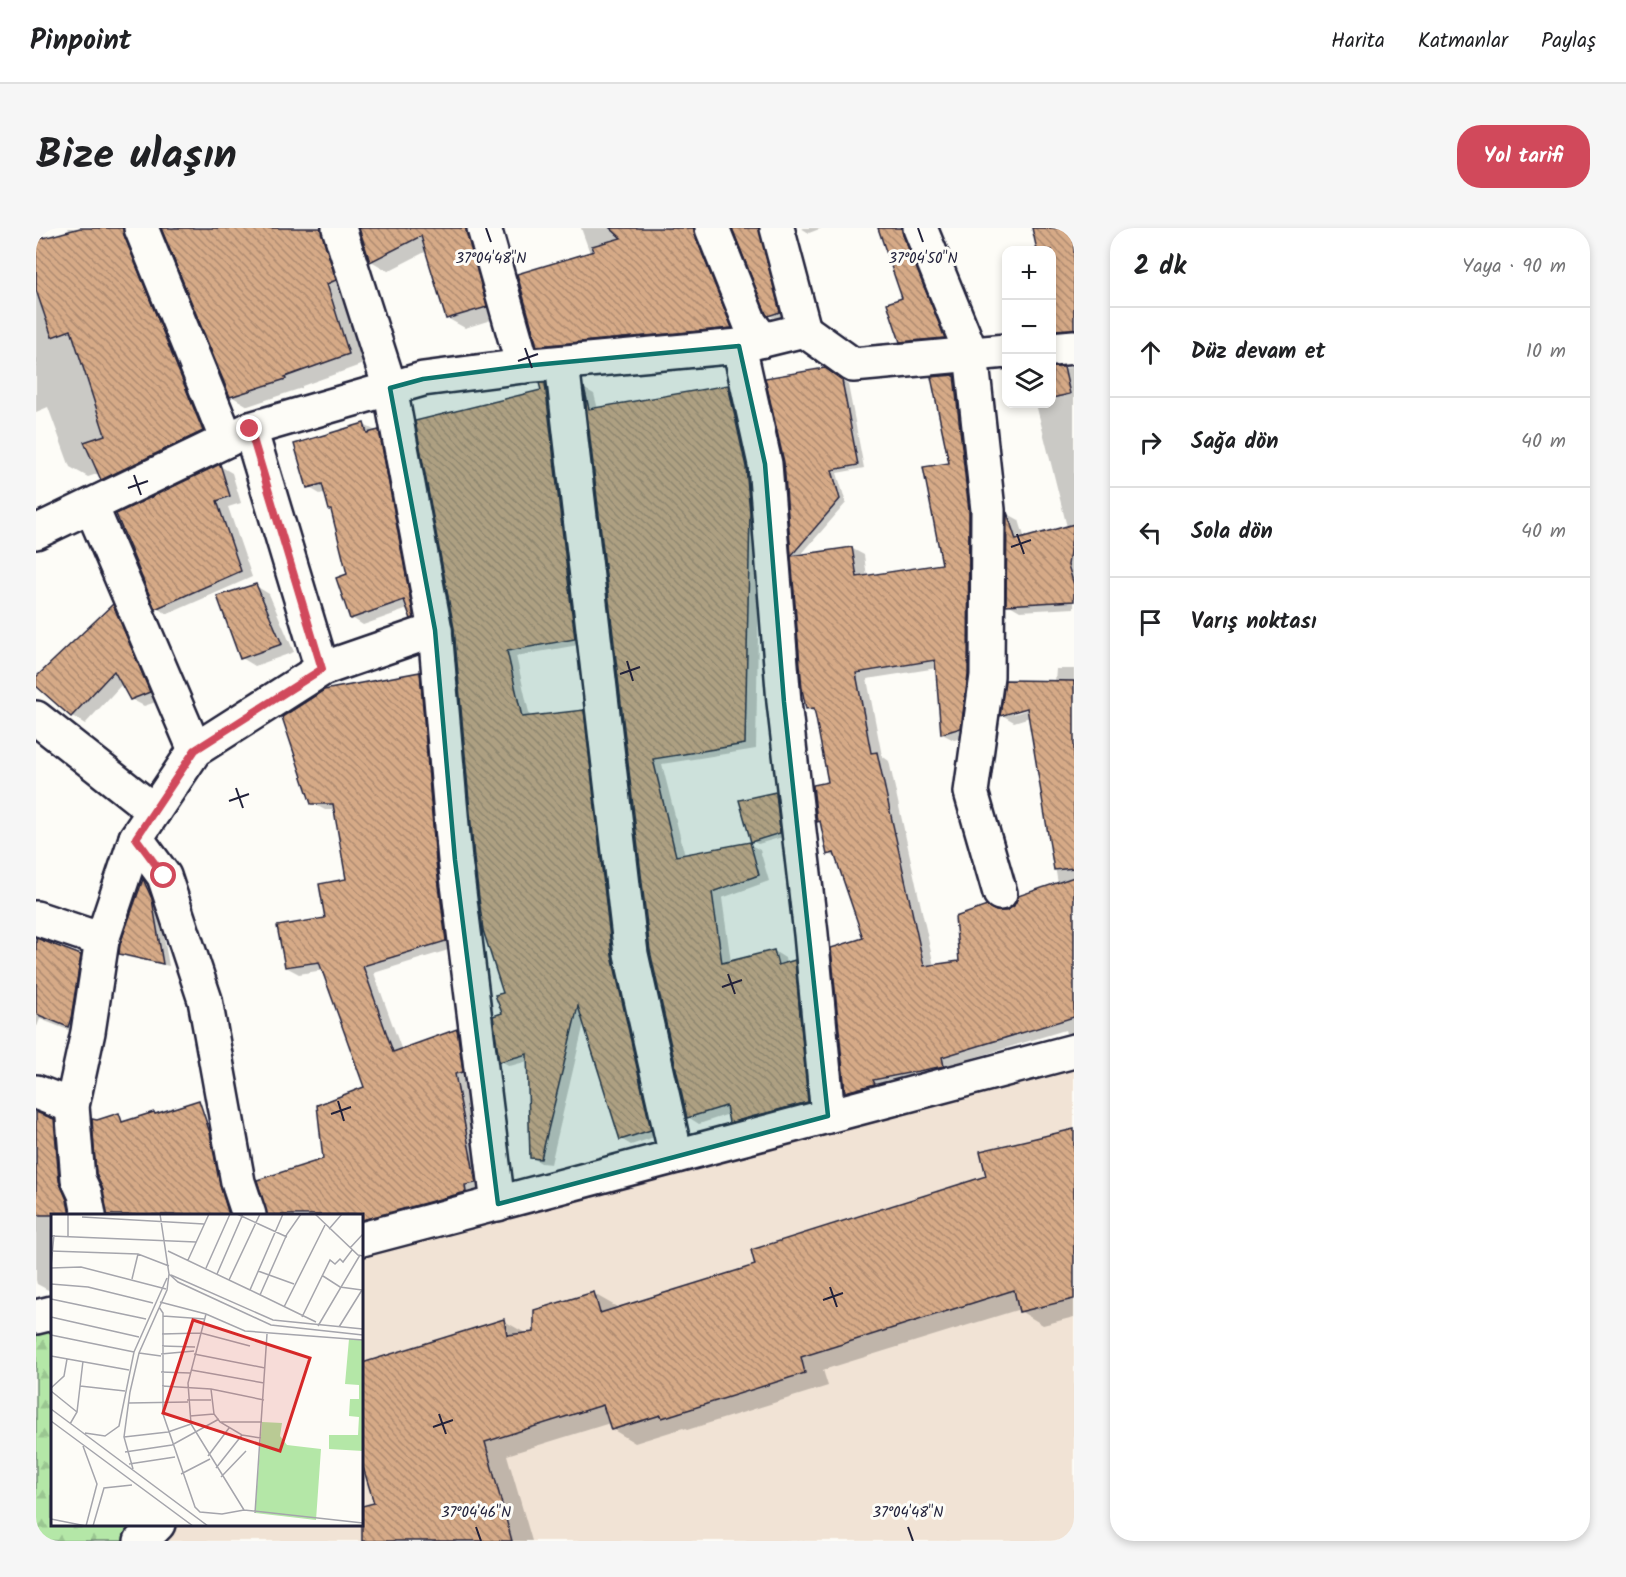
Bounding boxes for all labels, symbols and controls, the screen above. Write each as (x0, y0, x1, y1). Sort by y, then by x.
text: Pinpoint (30, 19, 131, 64)
text: Harita (1331, 25, 1385, 58)
text: Katmanlar (1418, 25, 1508, 58)
text: Paylaş (1541, 25, 1596, 58)
text: Bize ulaşın (36, 123, 237, 190)
button: Yol tarifi (1457, 125, 1590, 188)
map controls (1002, 246, 1056, 408)
button: + (1002, 246, 1056, 300)
text: 2 dk (1134, 246, 1186, 288)
text: 37°04'48"N (456, 247, 526, 271)
text: 37°04'50"N (888, 247, 958, 271)
text: Yaya · 90 m (1462, 251, 1566, 283)
button: − (1002, 300, 1056, 354)
text: Düz devam et (1191, 335, 1325, 370)
icon: ahead (1134, 336, 1167, 369)
text: 10 m (1526, 336, 1566, 368)
button: layers (1002, 354, 1056, 408)
route end (236, 415, 262, 441)
text: Sağa dön (1191, 425, 1278, 460)
icon: right (1134, 426, 1167, 459)
text: 40 m (1521, 426, 1566, 458)
text: Sola dön (1191, 515, 1273, 550)
icon: left (1134, 516, 1167, 549)
text: 40 m (1521, 516, 1566, 548)
text: Varış noktası (1191, 605, 1317, 640)
icon: arrive (1134, 606, 1167, 639)
route start (150, 862, 176, 888)
inset map (51, 1214, 363, 1526)
text: 37°04'46"N (441, 1501, 511, 1525)
text: 37°04'48"N (873, 1501, 943, 1525)

